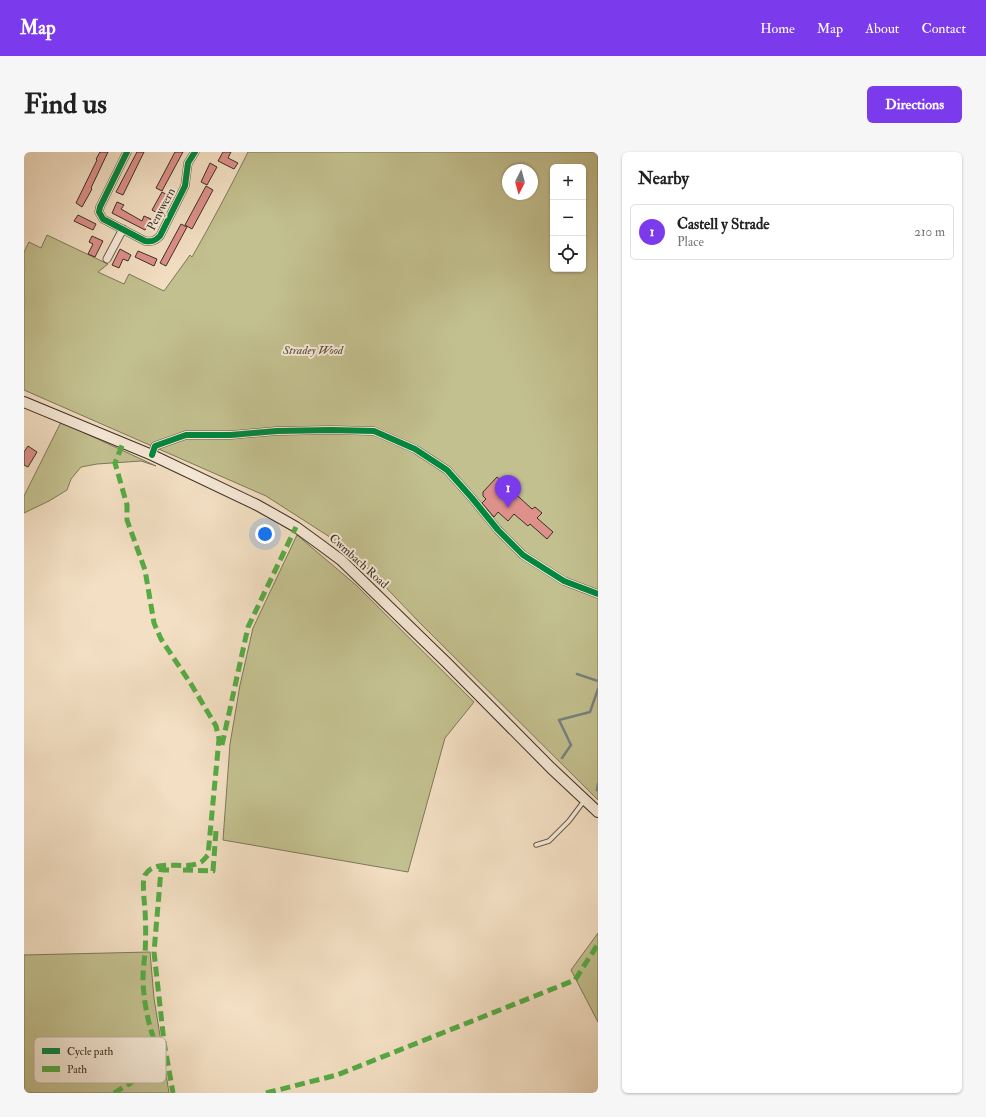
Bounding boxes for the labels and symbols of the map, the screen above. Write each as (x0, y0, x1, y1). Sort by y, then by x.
north arrow (502, 164, 538, 200)
street label: Penywern (144, 185, 179, 233)
park label: Stradey Wood (282, 343, 344, 358)
pin: 1 (495, 475, 521, 508)
your location (255, 524, 275, 544)
street label: Cwmbach Road (326, 531, 392, 592)
legend (34, 1037, 166, 1083)
text: Cycle path (67, 1045, 113, 1059)
text: Path (67, 1063, 87, 1076)

